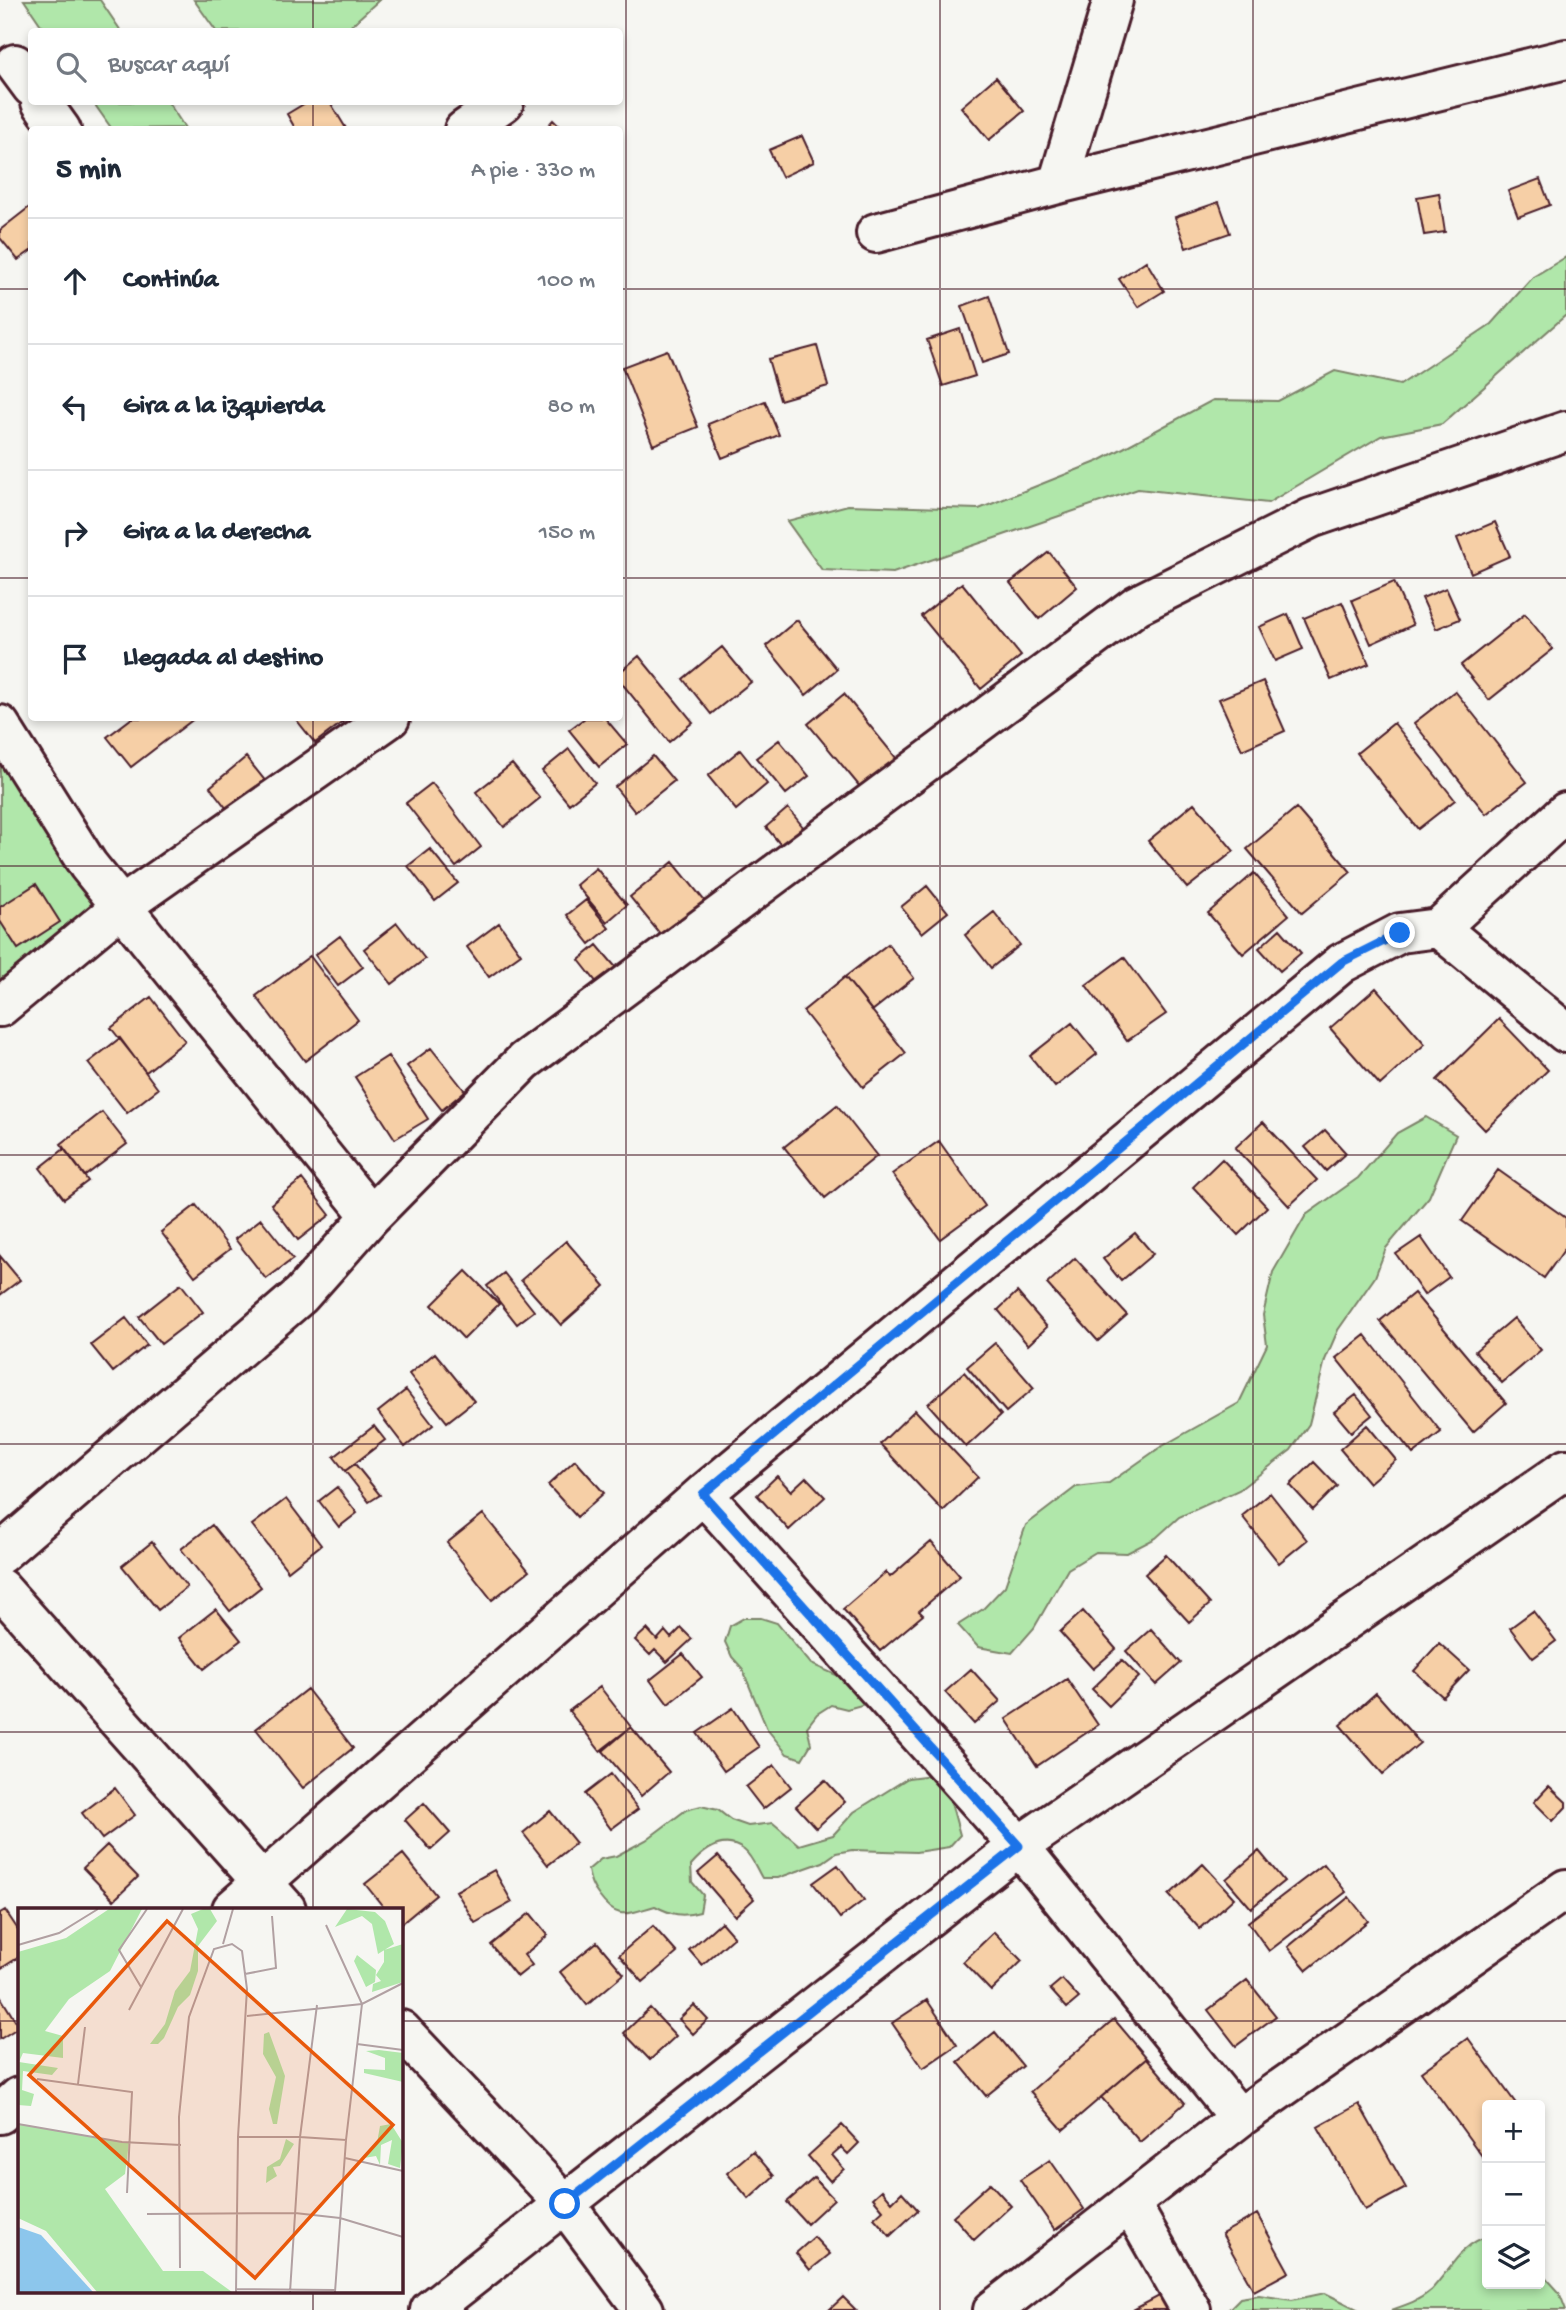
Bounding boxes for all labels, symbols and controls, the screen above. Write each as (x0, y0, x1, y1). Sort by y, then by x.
search box (28, 28, 623, 105)
icon: search (52, 48, 90, 86)
text: Buscar aquí (108, 51, 230, 82)
text: 5 min (56, 154, 121, 189)
text: A pie · 330 m (471, 158, 595, 185)
icon: ahead (56, 262, 94, 300)
text: Continúa (123, 266, 218, 297)
text: 100 m (538, 268, 595, 295)
icon: left (56, 388, 94, 426)
text: Gira a la izquierda (123, 392, 325, 423)
text: 80 m (548, 394, 595, 421)
icon: right (56, 514, 94, 552)
text: Gira a la derecha (123, 518, 310, 549)
text: 150 m (539, 520, 595, 547)
icon: arrive (56, 640, 94, 678)
text: Llegada al destino (123, 644, 323, 675)
route end (1384, 917, 1415, 948)
inset map (18, 1908, 402, 2292)
map controls (1482, 2100, 1545, 2289)
button: + (1482, 2100, 1545, 2163)
button: − (1482, 2163, 1545, 2226)
route start (549, 2188, 580, 2219)
button: layers (1482, 2226, 1545, 2289)

